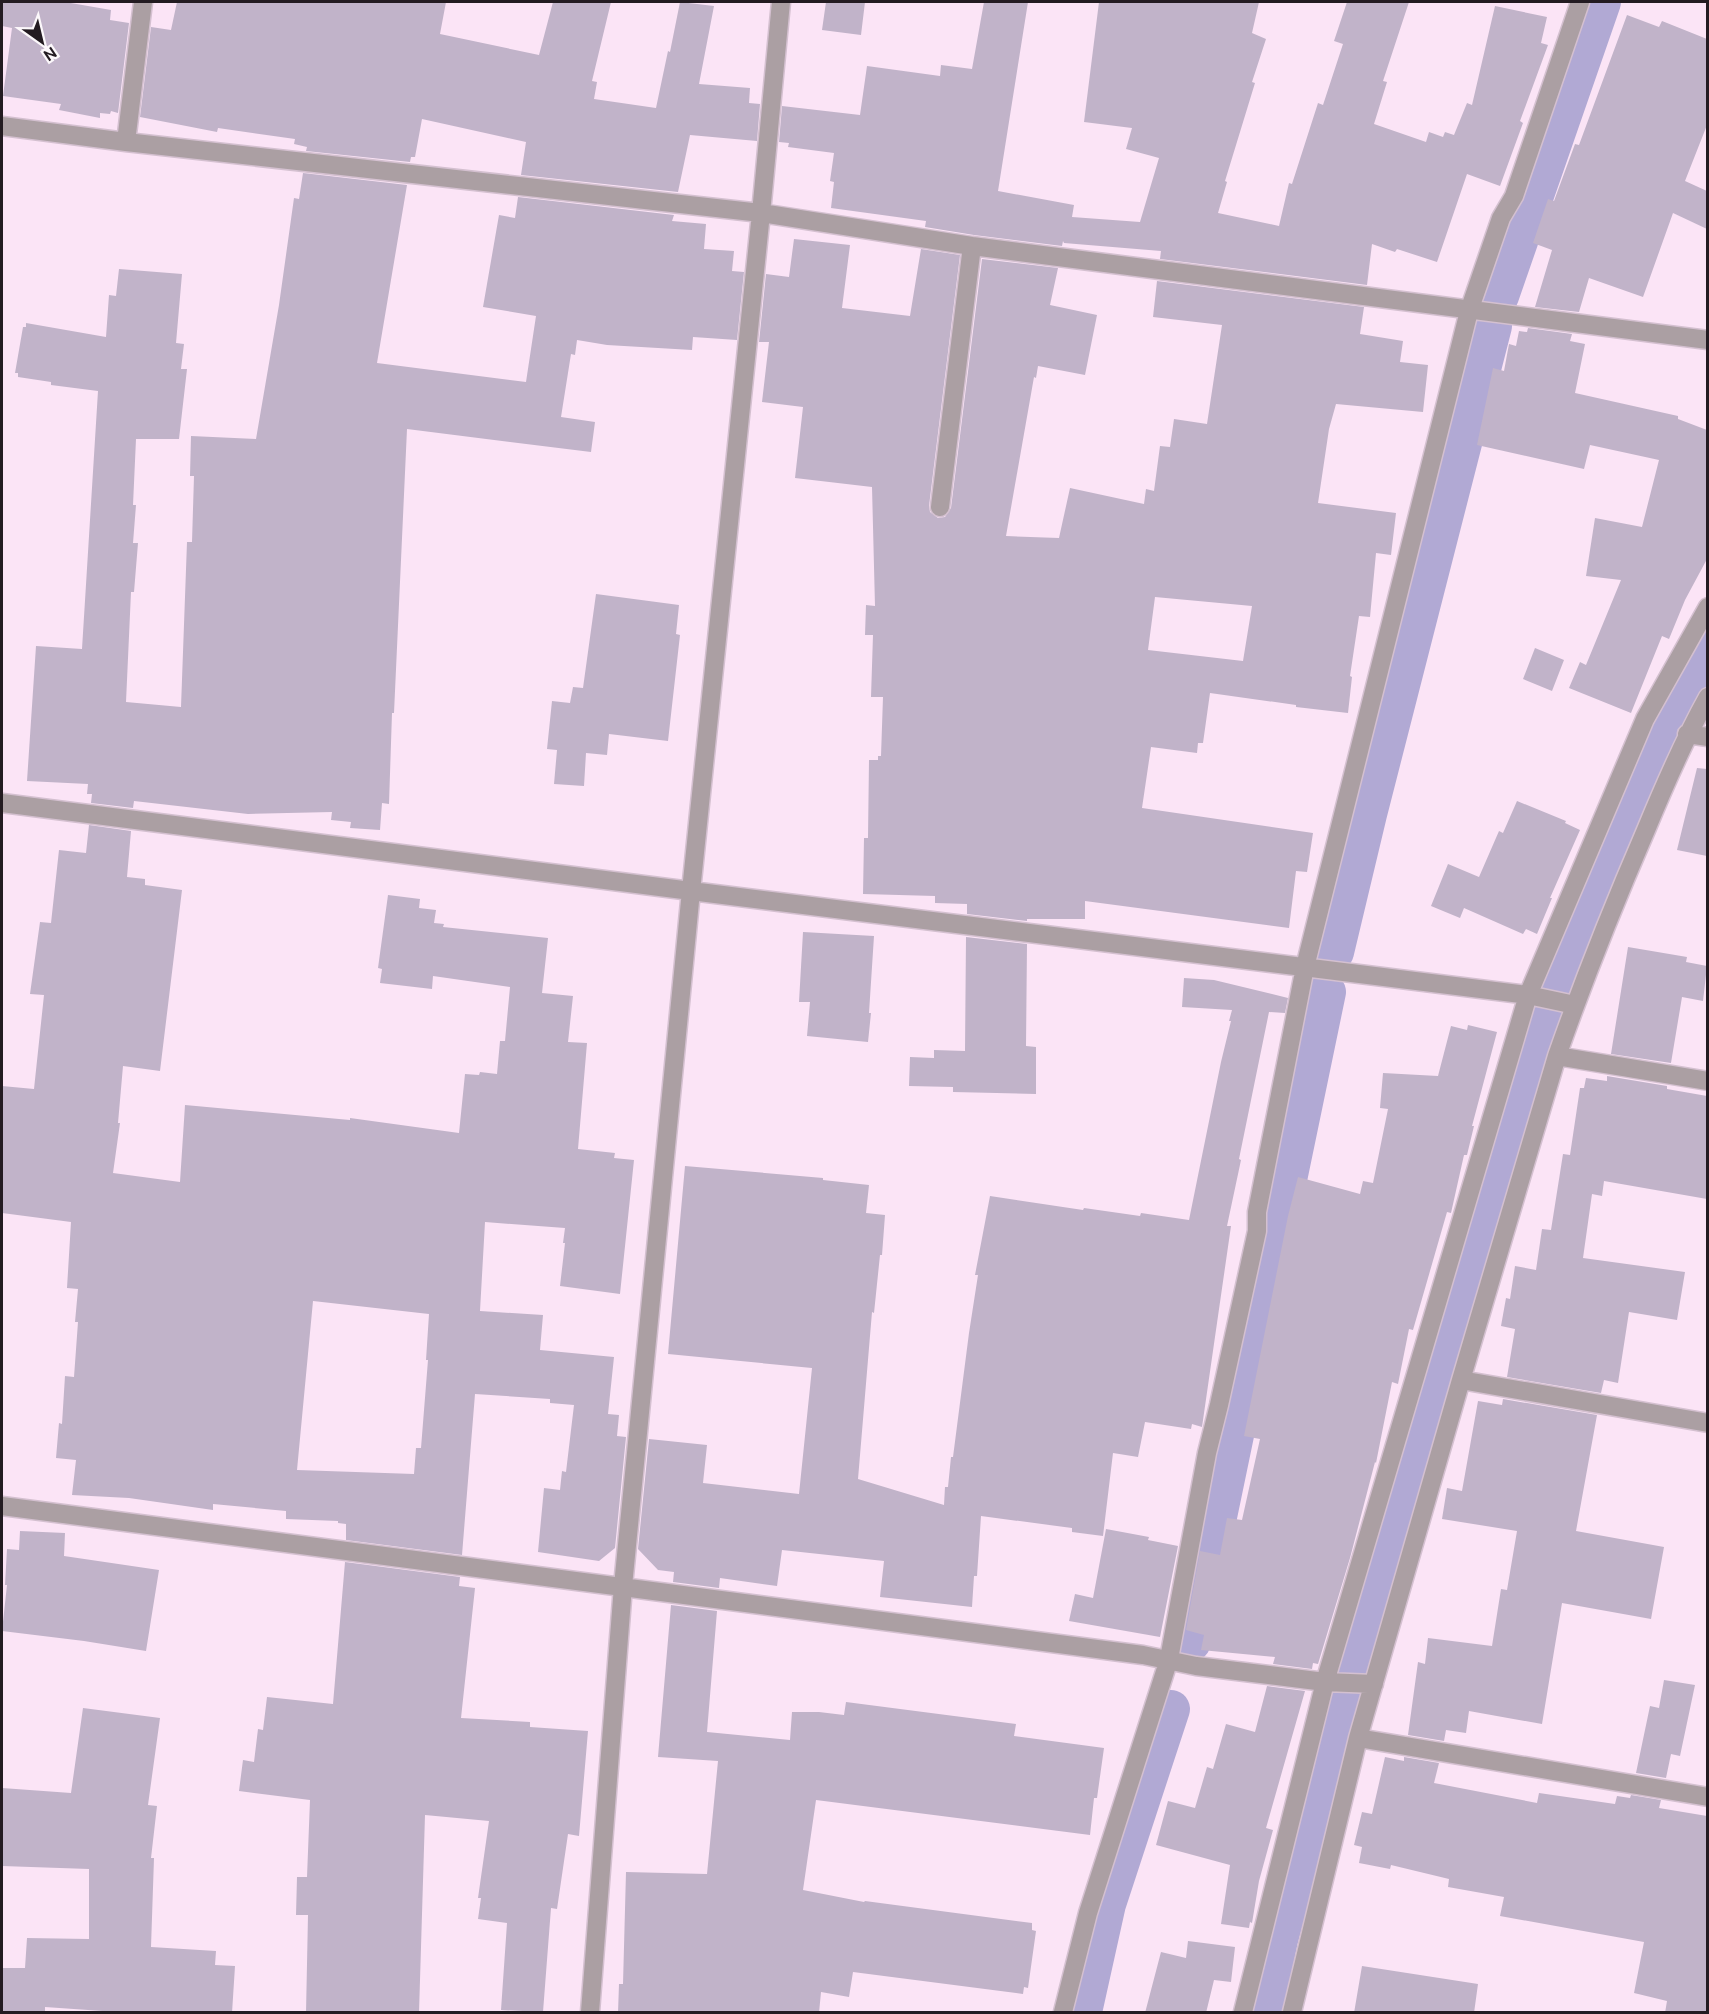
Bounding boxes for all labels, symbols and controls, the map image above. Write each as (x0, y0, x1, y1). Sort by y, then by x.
north arrow (12, 12, 72, 72)
text: N (40, 44, 60, 65)

